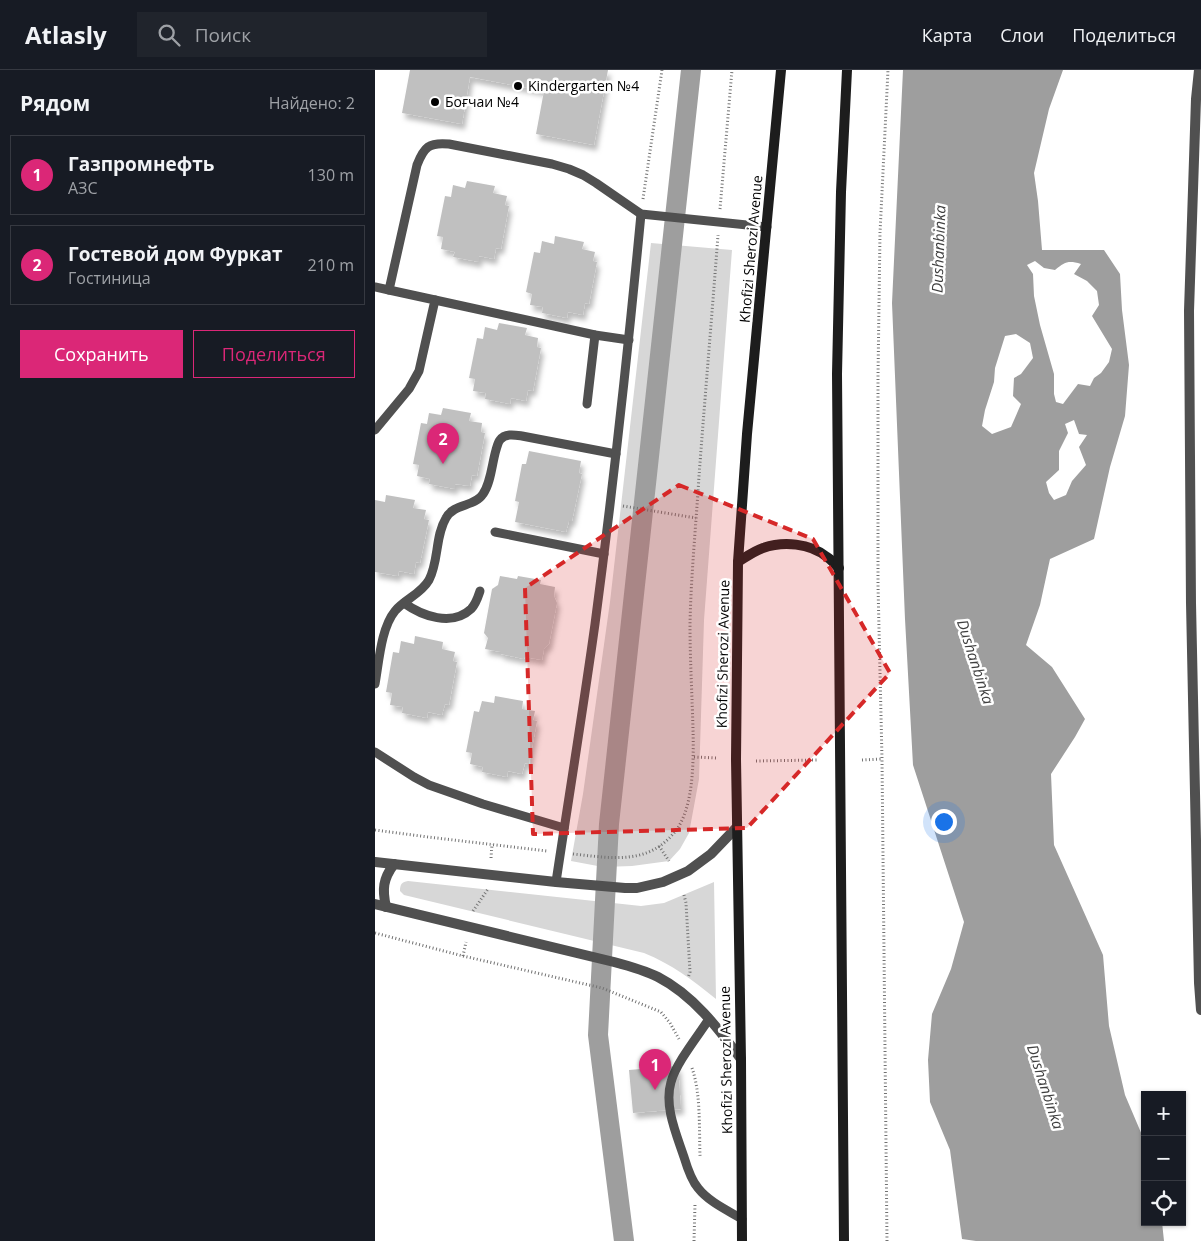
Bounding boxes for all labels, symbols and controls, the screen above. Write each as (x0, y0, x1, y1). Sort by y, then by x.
search box (137, 12, 487, 57)
text: Atlasly (25, 18, 107, 51)
icon: search (155, 21, 183, 49)
text: Поиск (195, 22, 251, 48)
text: Карта (922, 23, 972, 47)
text: Слои (1000, 23, 1044, 47)
text: Поделиться (1072, 23, 1176, 47)
place label: Kindergarten №4 (528, 76, 639, 95)
marker: Kindergarten №4 (512, 80, 524, 92)
text: Рядом (20, 89, 90, 117)
text: Найдено: 2 (269, 92, 355, 114)
place label: Боғчаи №4 (445, 92, 519, 111)
marker: Боғчаи №4 (429, 96, 441, 108)
text: Газпромнефть (68, 151, 214, 177)
text: 1 (32, 164, 42, 186)
text: 130 m (308, 164, 354, 186)
street label: Khofizi Sherozi Avenue (735, 174, 766, 324)
text: АЗС (68, 177, 98, 199)
water label: Dushanbinka (926, 204, 950, 293)
text: Гостевой дом Фуркат (68, 241, 283, 267)
text: 2 (32, 254, 42, 276)
text: 210 m (308, 254, 354, 276)
text: Гостиница (68, 267, 151, 289)
button: Сохранить (20, 330, 183, 378)
button: Поделиться (193, 330, 355, 378)
pin: 2 (427, 423, 459, 464)
street label: Khofizi Sherozi Avenue (712, 580, 733, 728)
water label: Dushanbinka (953, 617, 999, 707)
your location (931, 809, 957, 835)
street label: Khofizi Sherozi Avenue (715, 986, 736, 1134)
water label: Dushanbinka (1023, 1042, 1069, 1132)
pin: 1 (639, 1049, 671, 1090)
map controls (1141, 1091, 1186, 1226)
button: + (1141, 1091, 1186, 1136)
button: − (1141, 1136, 1186, 1181)
button: locate (1141, 1181, 1186, 1226)

